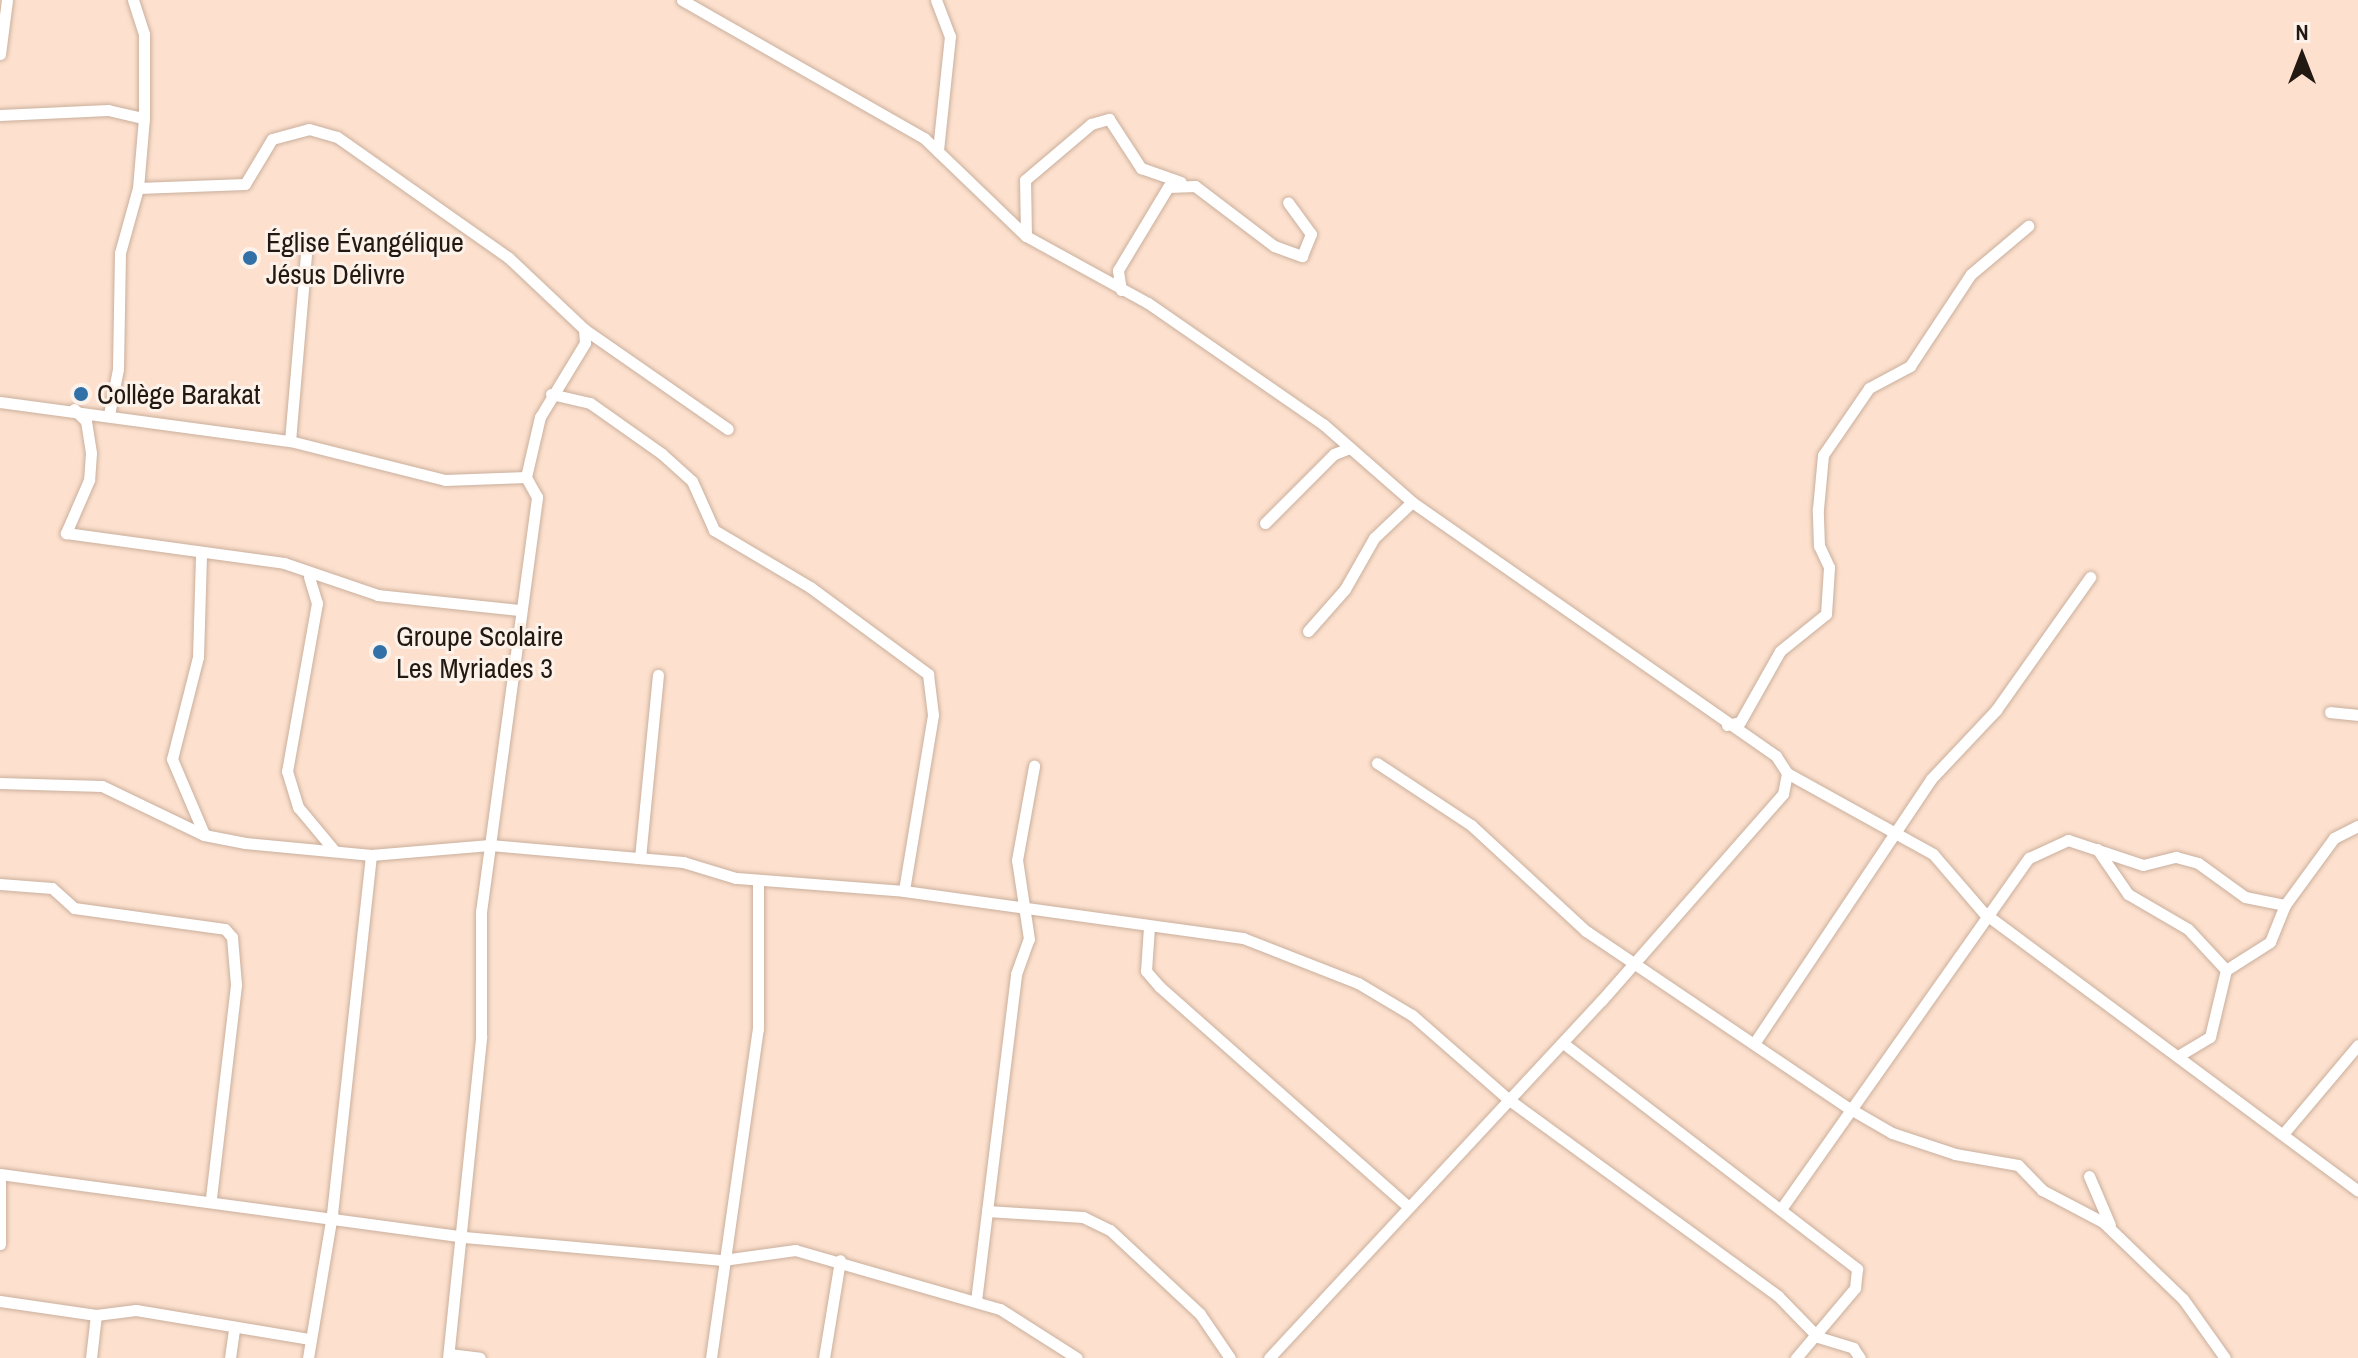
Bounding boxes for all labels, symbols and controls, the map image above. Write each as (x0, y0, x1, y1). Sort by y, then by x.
north arrow (2262, 16, 2342, 96)
text: N (2295, 17, 2309, 47)
place label: Église Évangélique Jésus Délivre (266, 225, 464, 291)
marker: Église Évangélique Jésus Délivre (241, 249, 259, 267)
place label: Collège Barakat (97, 377, 260, 411)
marker: Collège Barakat (72, 385, 90, 403)
place label: Groupe Scolaire Les Myriades 3 (396, 619, 563, 685)
marker: Groupe Scolaire Les Myriades 3 (371, 643, 389, 661)

